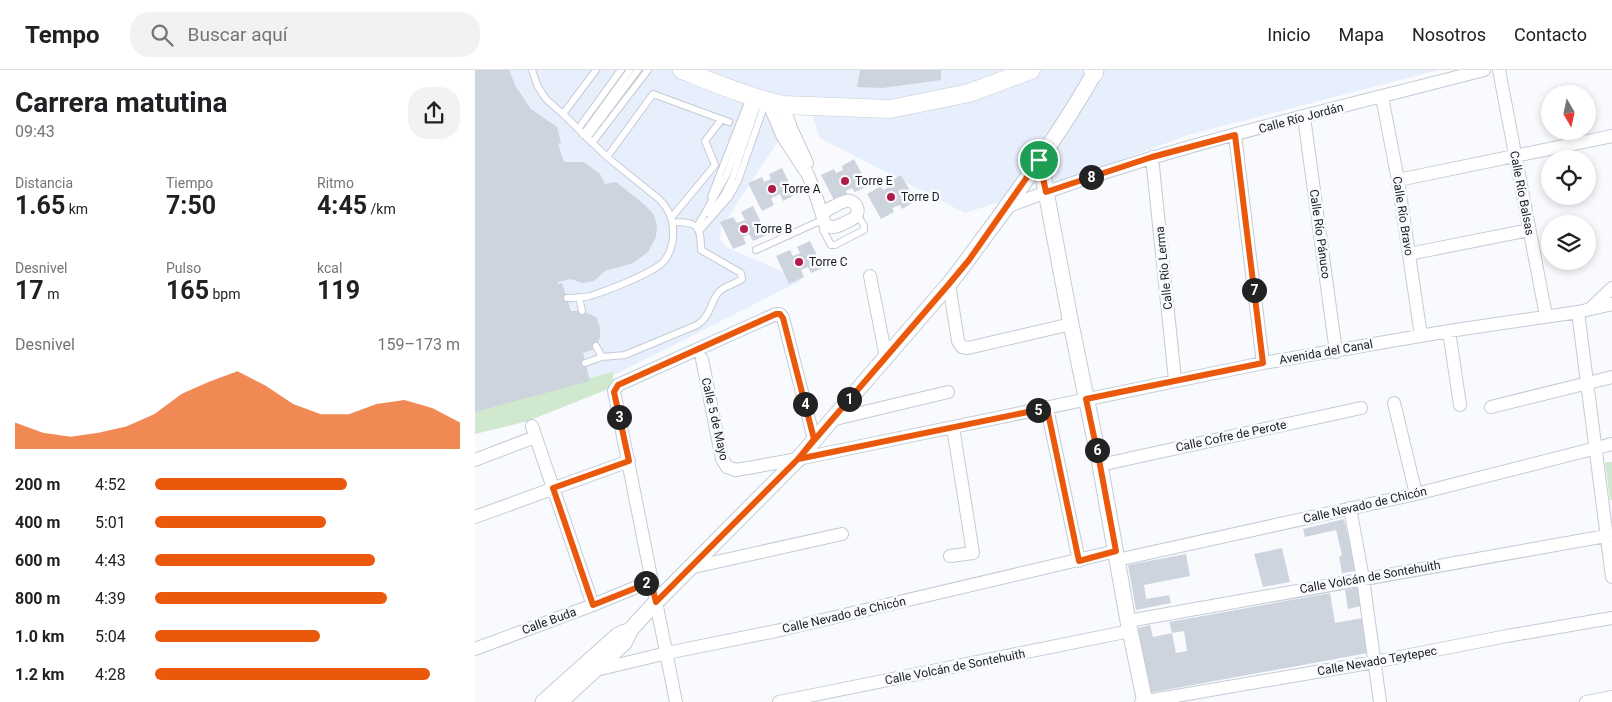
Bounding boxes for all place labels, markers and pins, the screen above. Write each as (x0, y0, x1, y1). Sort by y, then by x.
pin (1018, 139, 1060, 181)
pin: 8 (1079, 164, 1103, 190)
place label: Torre E (855, 174, 893, 188)
marker: Torre E (839, 175, 851, 187)
place label: Torre A (782, 182, 821, 196)
marker: Torre A (766, 183, 778, 195)
place label: Torre D (901, 190, 940, 204)
marker: Torre D (885, 191, 897, 203)
place label: Torre B (754, 222, 792, 236)
marker: Torre B (738, 223, 750, 235)
place label: Torre C (809, 255, 848, 269)
marker: Torre C (793, 256, 805, 268)
pin: 7 (1241, 278, 1267, 302)
pin: 1 (837, 386, 861, 412)
pin: 4 (793, 392, 817, 416)
pin: 5 (1025, 398, 1051, 422)
pin: 3 (607, 404, 631, 430)
pin: 6 (1085, 438, 1109, 462)
pin: 2 (633, 570, 659, 596)

